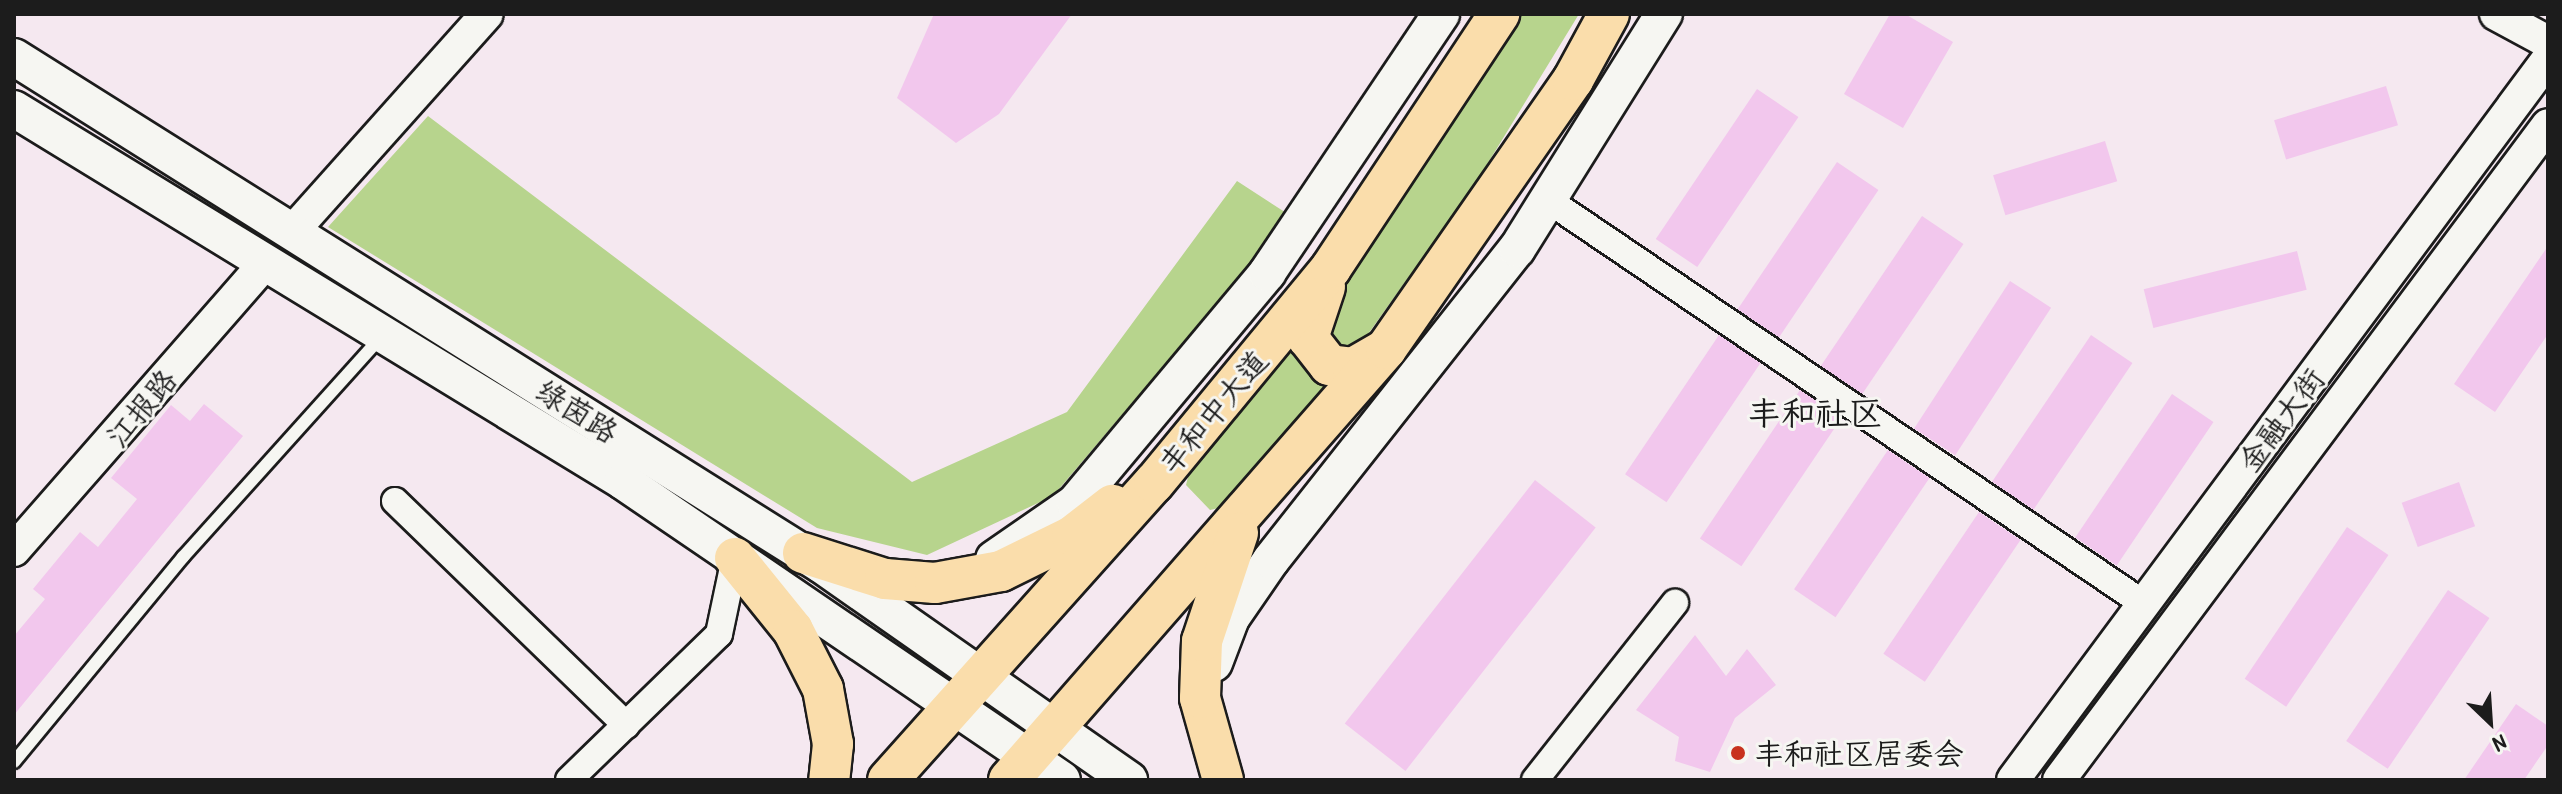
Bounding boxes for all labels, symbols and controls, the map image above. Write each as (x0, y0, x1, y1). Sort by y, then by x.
street label: 丰和中大道 (1151, 343, 1275, 481)
street label: 金融大街 (2231, 361, 2331, 479)
street label: 江报路 (98, 362, 184, 454)
street label: 绿茵路 (529, 372, 625, 450)
district label: 丰和社区 (1747, 394, 1883, 434)
north arrow (2450, 682, 2530, 762)
text: N (2488, 728, 2512, 760)
place label: 丰和社区居委会 (1754, 735, 1964, 771)
marker: 丰和社区居委会 (1729, 744, 1747, 762)

